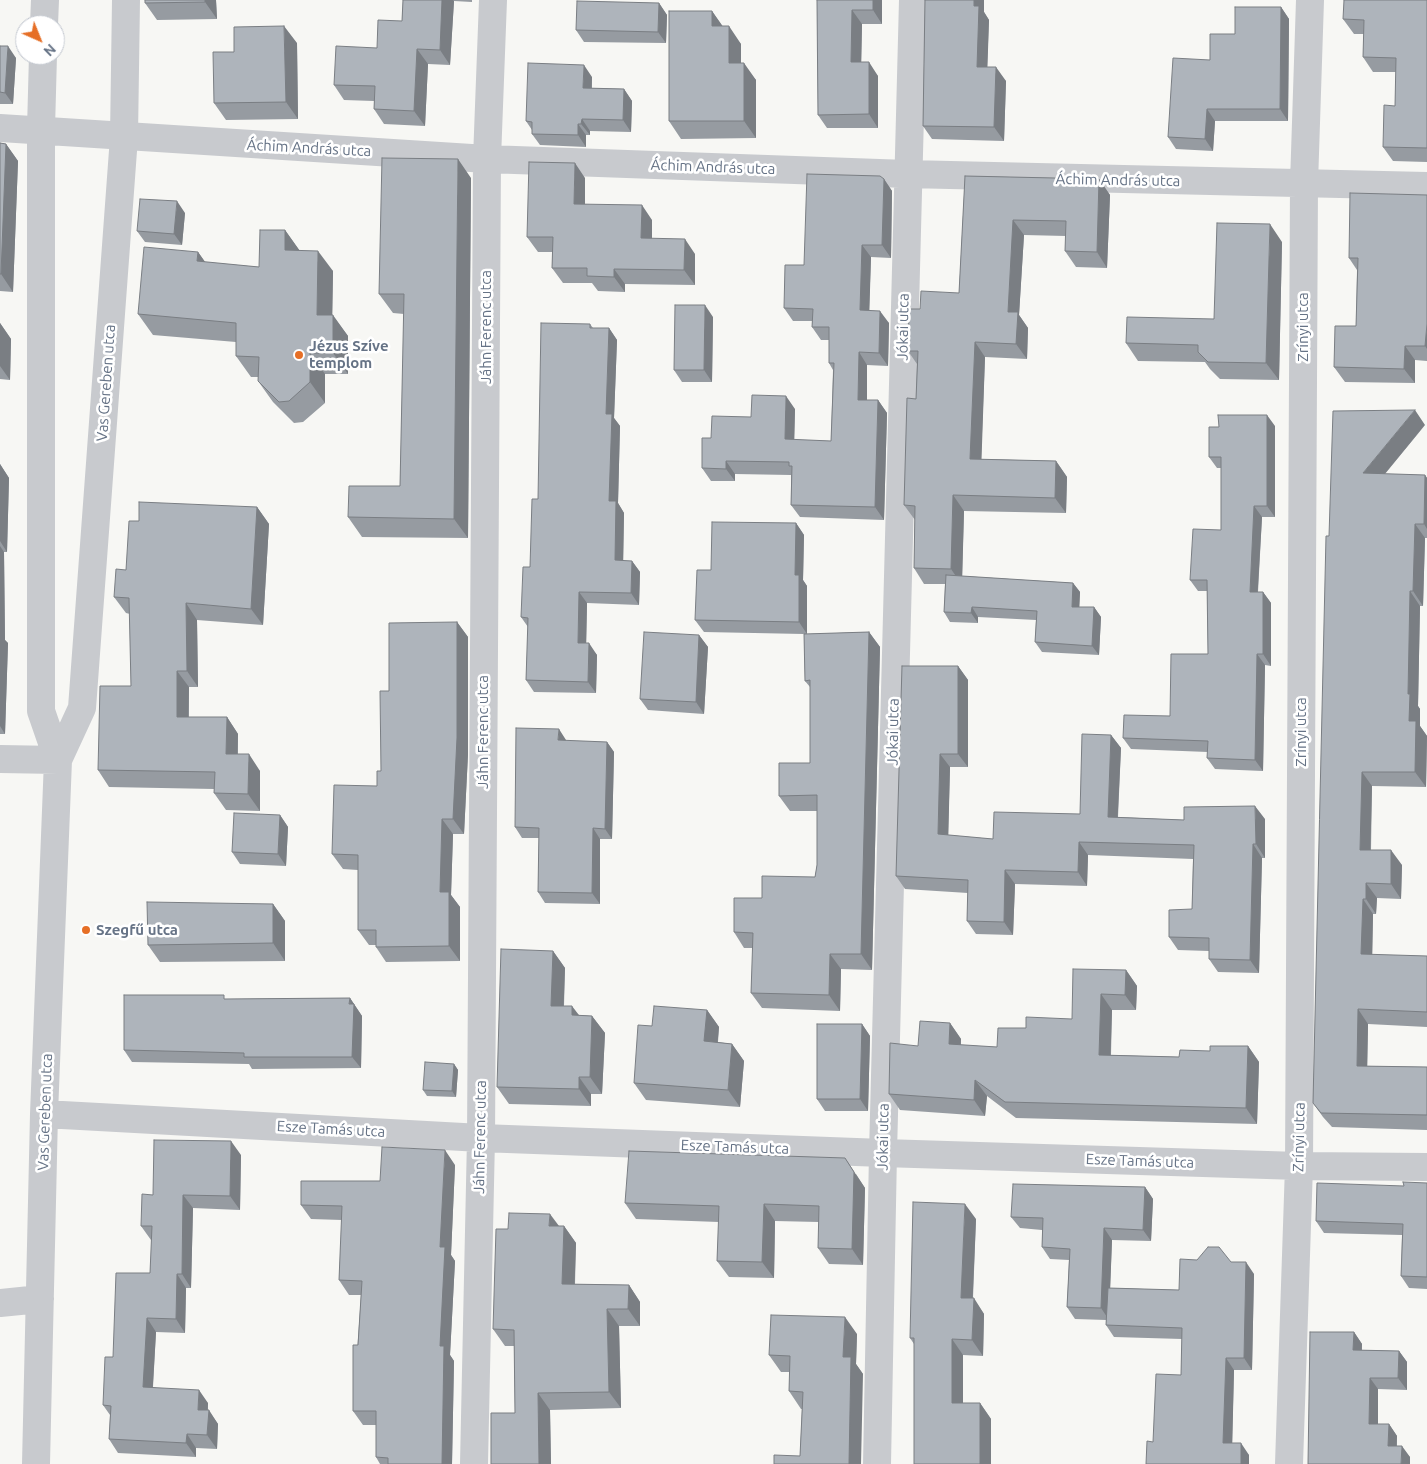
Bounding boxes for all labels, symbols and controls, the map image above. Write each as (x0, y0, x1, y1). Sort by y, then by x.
north arrow (15, 15, 65, 65)
text: N (40, 41, 59, 59)
street label: Áchim András utca (246, 136, 372, 160)
street label: Áchim András utca (650, 156, 776, 178)
street label: Áchim András utca (1055, 170, 1181, 190)
street label: Jáhn Ferenc utca (477, 270, 495, 384)
street label: Zrínyi utca (1294, 292, 1312, 362)
street label: Jókai utca (893, 293, 913, 361)
street label: Vas Gereben utca (93, 324, 119, 442)
place label: Jézus Szíve templom (309, 337, 389, 372)
marker: Jézus Szíve templom (293, 349, 305, 361)
street label: Jáhn Ferenc utca (474, 675, 492, 789)
street label: Zrínyi utca (1292, 697, 1310, 767)
street label: Jókai utca (883, 698, 903, 766)
place label: Szegfű utca (96, 921, 178, 939)
marker: Szegfű utca (80, 924, 92, 936)
street label: Vas Gereben utca (34, 1053, 56, 1171)
street label: Jáhn Ferenc utca (470, 1080, 490, 1194)
street label: Zrínyi utca (1289, 1102, 1309, 1172)
street label: Jókai utca (873, 1103, 893, 1171)
street label: Esze Tamás utca (276, 1117, 386, 1141)
street label: Esze Tamás utca (680, 1136, 790, 1158)
street label: Esze Tamás utca (1085, 1150, 1195, 1172)

